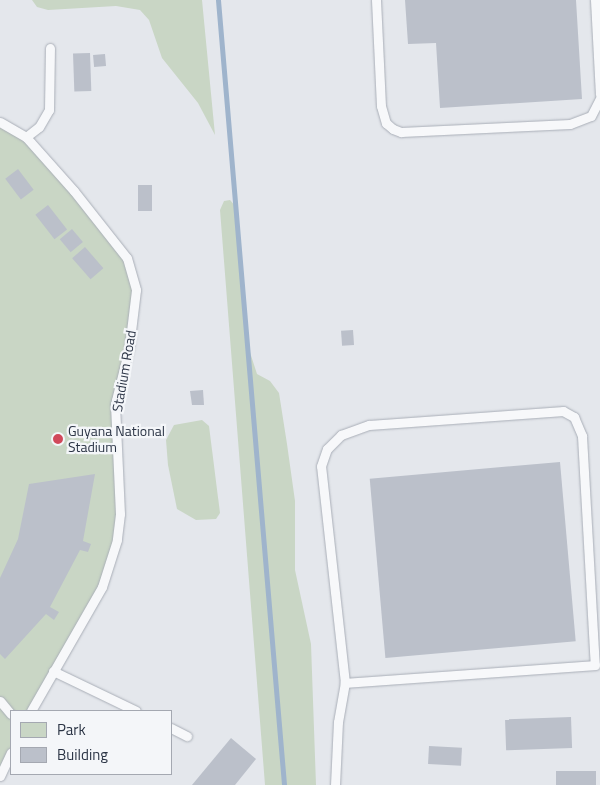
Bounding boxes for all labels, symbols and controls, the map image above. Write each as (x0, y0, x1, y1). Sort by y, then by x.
street label: Stadium Road (109, 329, 139, 413)
place label: Guyana National Stadium (68, 423, 165, 456)
marker: Guyana National Stadium (52, 433, 64, 445)
legend (10, 710, 172, 775)
text: Park (57, 718, 86, 741)
text: Building (57, 743, 108, 766)

